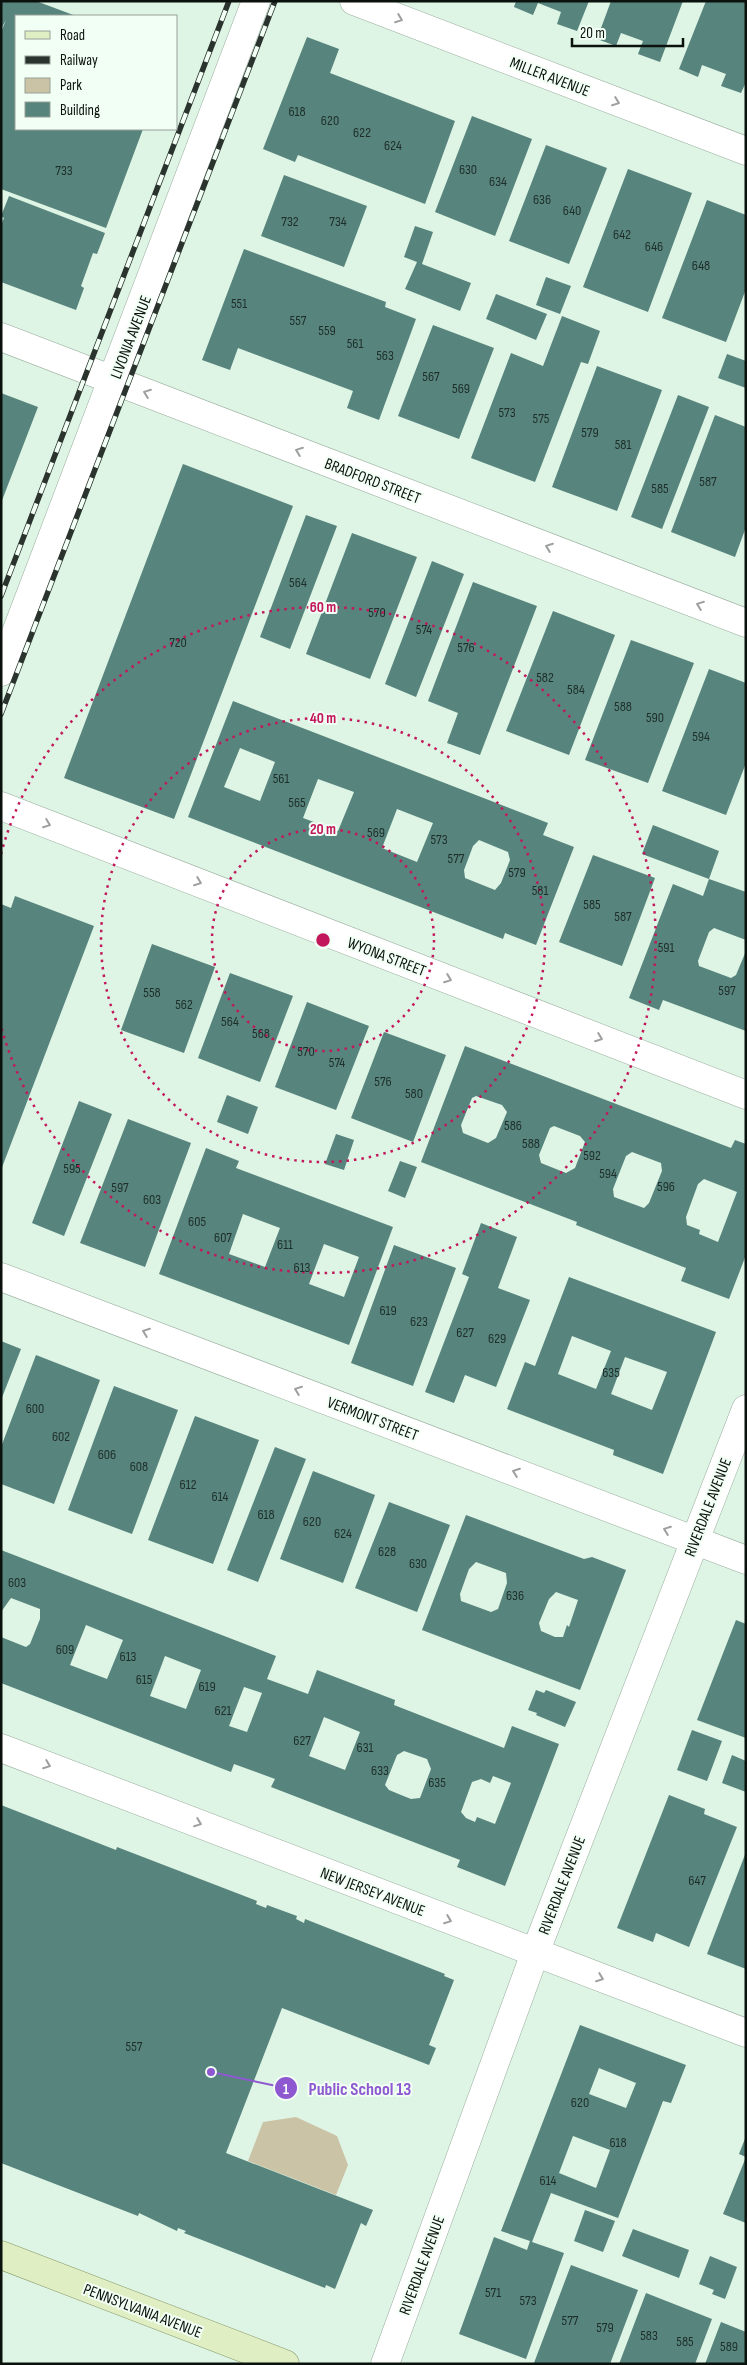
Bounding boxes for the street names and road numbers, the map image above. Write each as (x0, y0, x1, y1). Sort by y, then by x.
street label: MILLER AVENUE (507, 53, 592, 101)
street label: LIVONIA AVENUE (107, 293, 156, 382)
street label: BRADFORD STREET (322, 454, 424, 509)
street label: WYONA STREET (345, 934, 429, 981)
street label: VERMONT STREET (324, 1393, 421, 1446)
street label: RIVERDALE AVENUE (681, 1455, 736, 1560)
street label: RIVERDALE AVENUE (535, 1833, 590, 1938)
street label: NEW JERSEY AVENUE (317, 1864, 427, 1921)
street label: RIVERDALE AVENUE (396, 2213, 449, 2318)
street label: PENNSYLVANIA AVENUE (80, 2280, 204, 2343)

